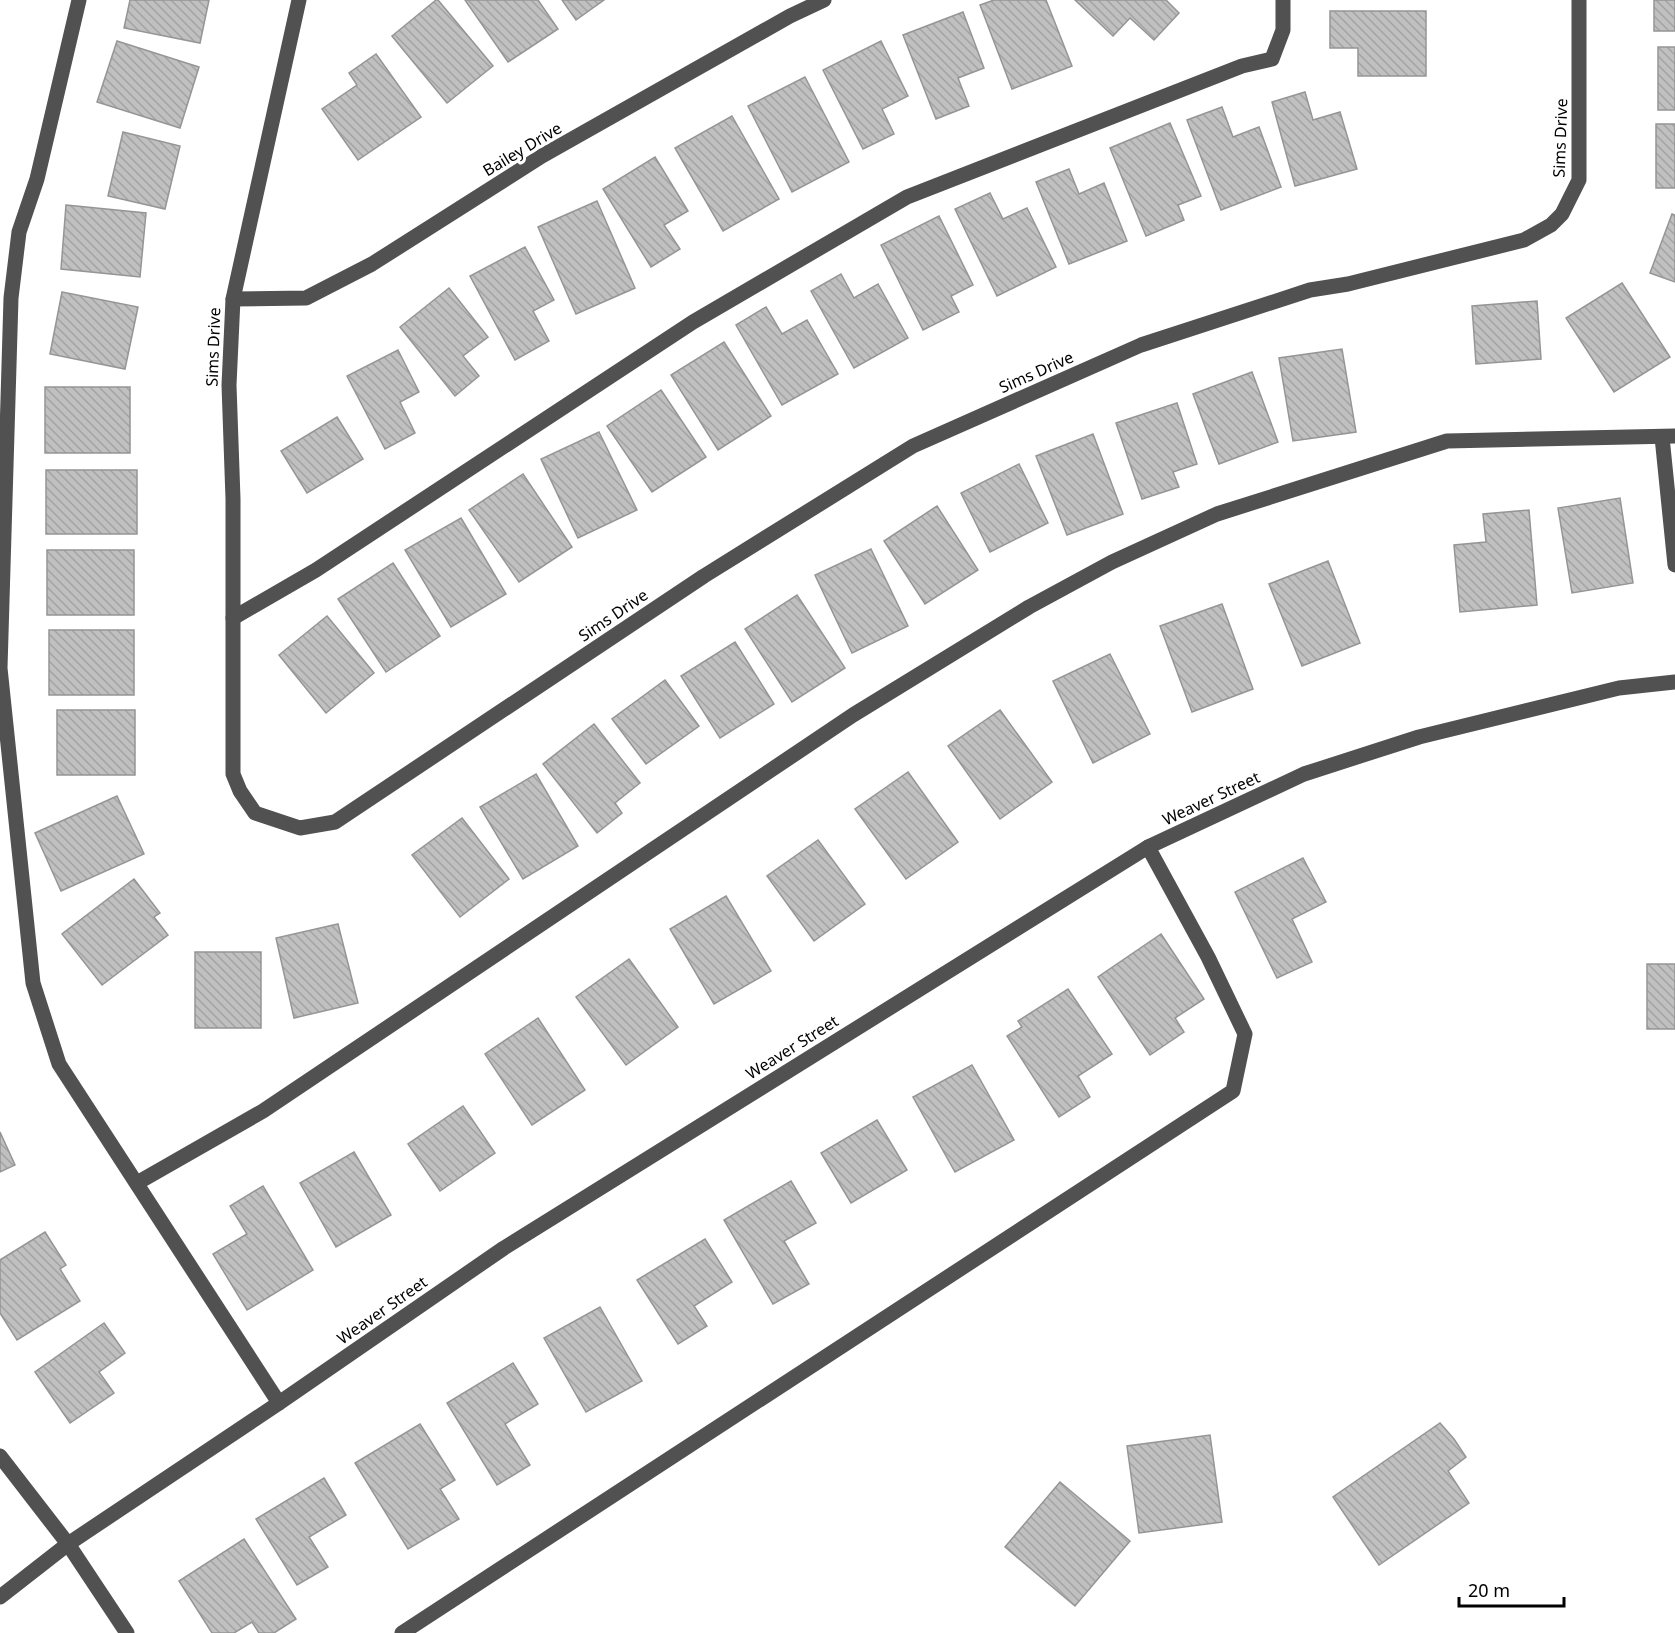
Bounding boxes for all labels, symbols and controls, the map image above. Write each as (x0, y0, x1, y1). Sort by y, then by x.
street label: Sims Drive (1548, 98, 1572, 178)
street label: Bailey Drive (479, 117, 565, 181)
street label: Sims Drive (201, 307, 225, 387)
street label: Sims Drive (995, 346, 1077, 398)
street label: Sims Drive (574, 584, 652, 646)
street label: Weaver Street (1159, 766, 1264, 830)
street label: Weaver Street (742, 1010, 843, 1084)
street label: Weaver Street (333, 1271, 432, 1349)
scale bar (1459, 1570, 1564, 1608)
text: 20 m (1468, 1578, 1510, 1602)

